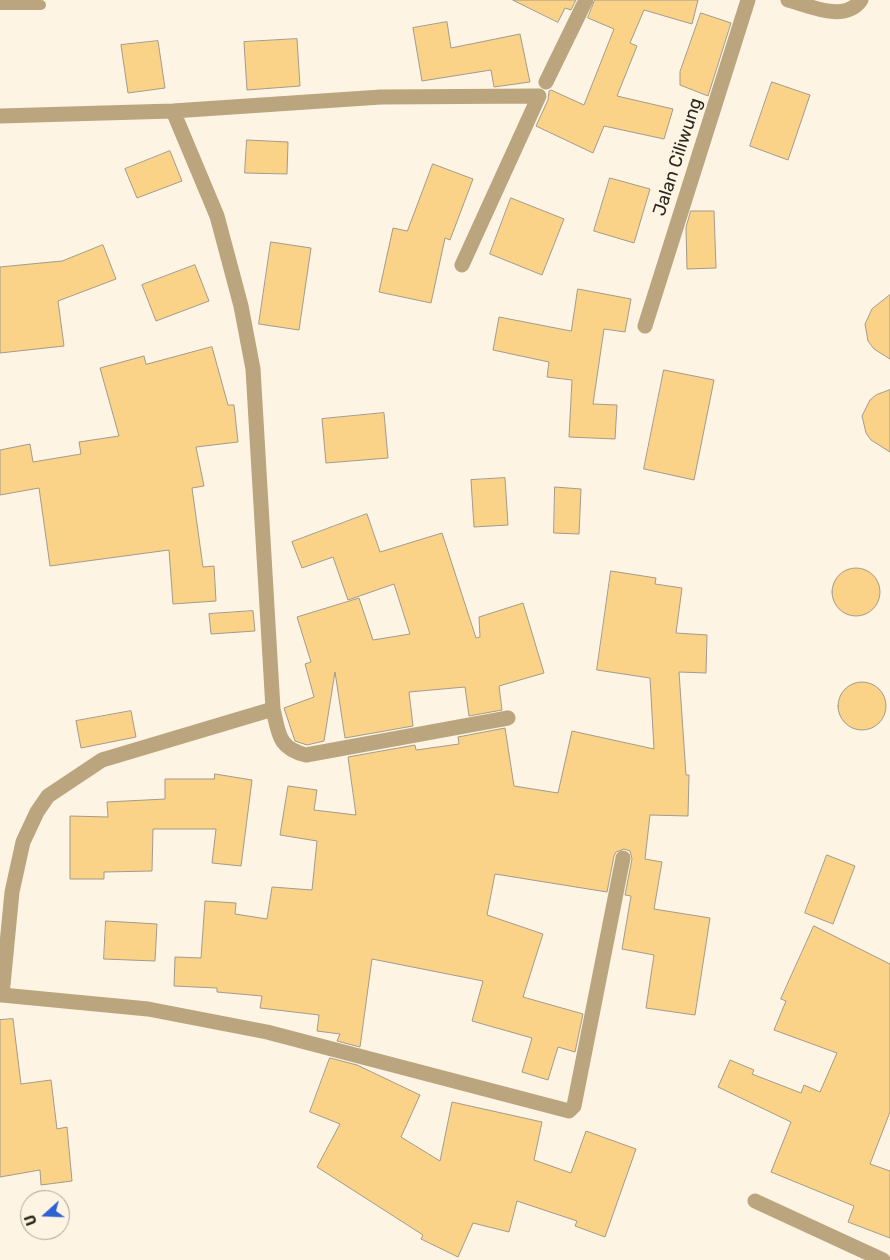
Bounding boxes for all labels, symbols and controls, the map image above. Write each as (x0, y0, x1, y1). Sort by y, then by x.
street label: Jalan Ciliwung (649, 95, 707, 219)
north arrow (20, 1190, 70, 1240)
text: U (22, 1212, 41, 1228)

